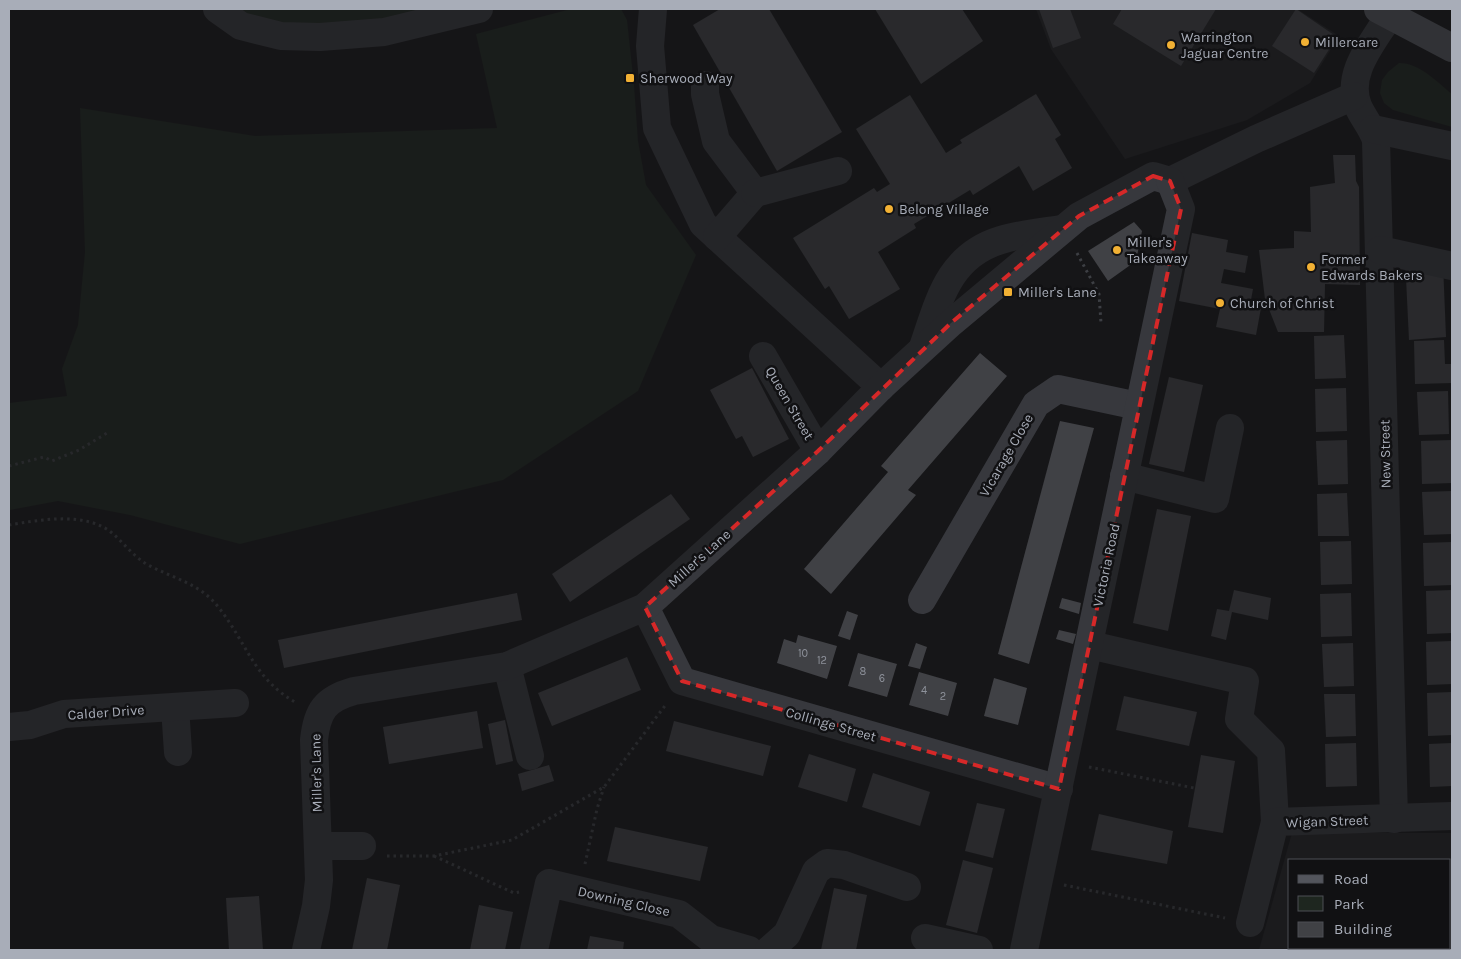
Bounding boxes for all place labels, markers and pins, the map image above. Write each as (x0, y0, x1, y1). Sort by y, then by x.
place label: Warrington Jaguar Centre (1181, 29, 1269, 62)
place label: Millercare (1315, 34, 1378, 51)
marker: Millercare (1299, 36, 1311, 48)
marker: Warrington Jaguar Centre (1165, 39, 1177, 51)
place label: Sherwood Way (640, 70, 733, 87)
marker: Sherwood Way (624, 72, 636, 84)
place label: Belong Village (899, 201, 989, 218)
marker: Belong Village (883, 203, 895, 215)
place label: Miller's Takeaway (1127, 234, 1188, 267)
marker: Miller's Takeaway (1111, 244, 1123, 256)
place label: Former Edwards Bakers (1321, 251, 1423, 284)
marker: Former Edwards Bakers (1305, 261, 1317, 273)
place label: Miller's Lane (1018, 284, 1097, 301)
marker: Miller's Lane (1002, 286, 1014, 298)
place label: Church of Christ (1230, 295, 1334, 312)
marker: Church of Christ (1214, 297, 1226, 309)

